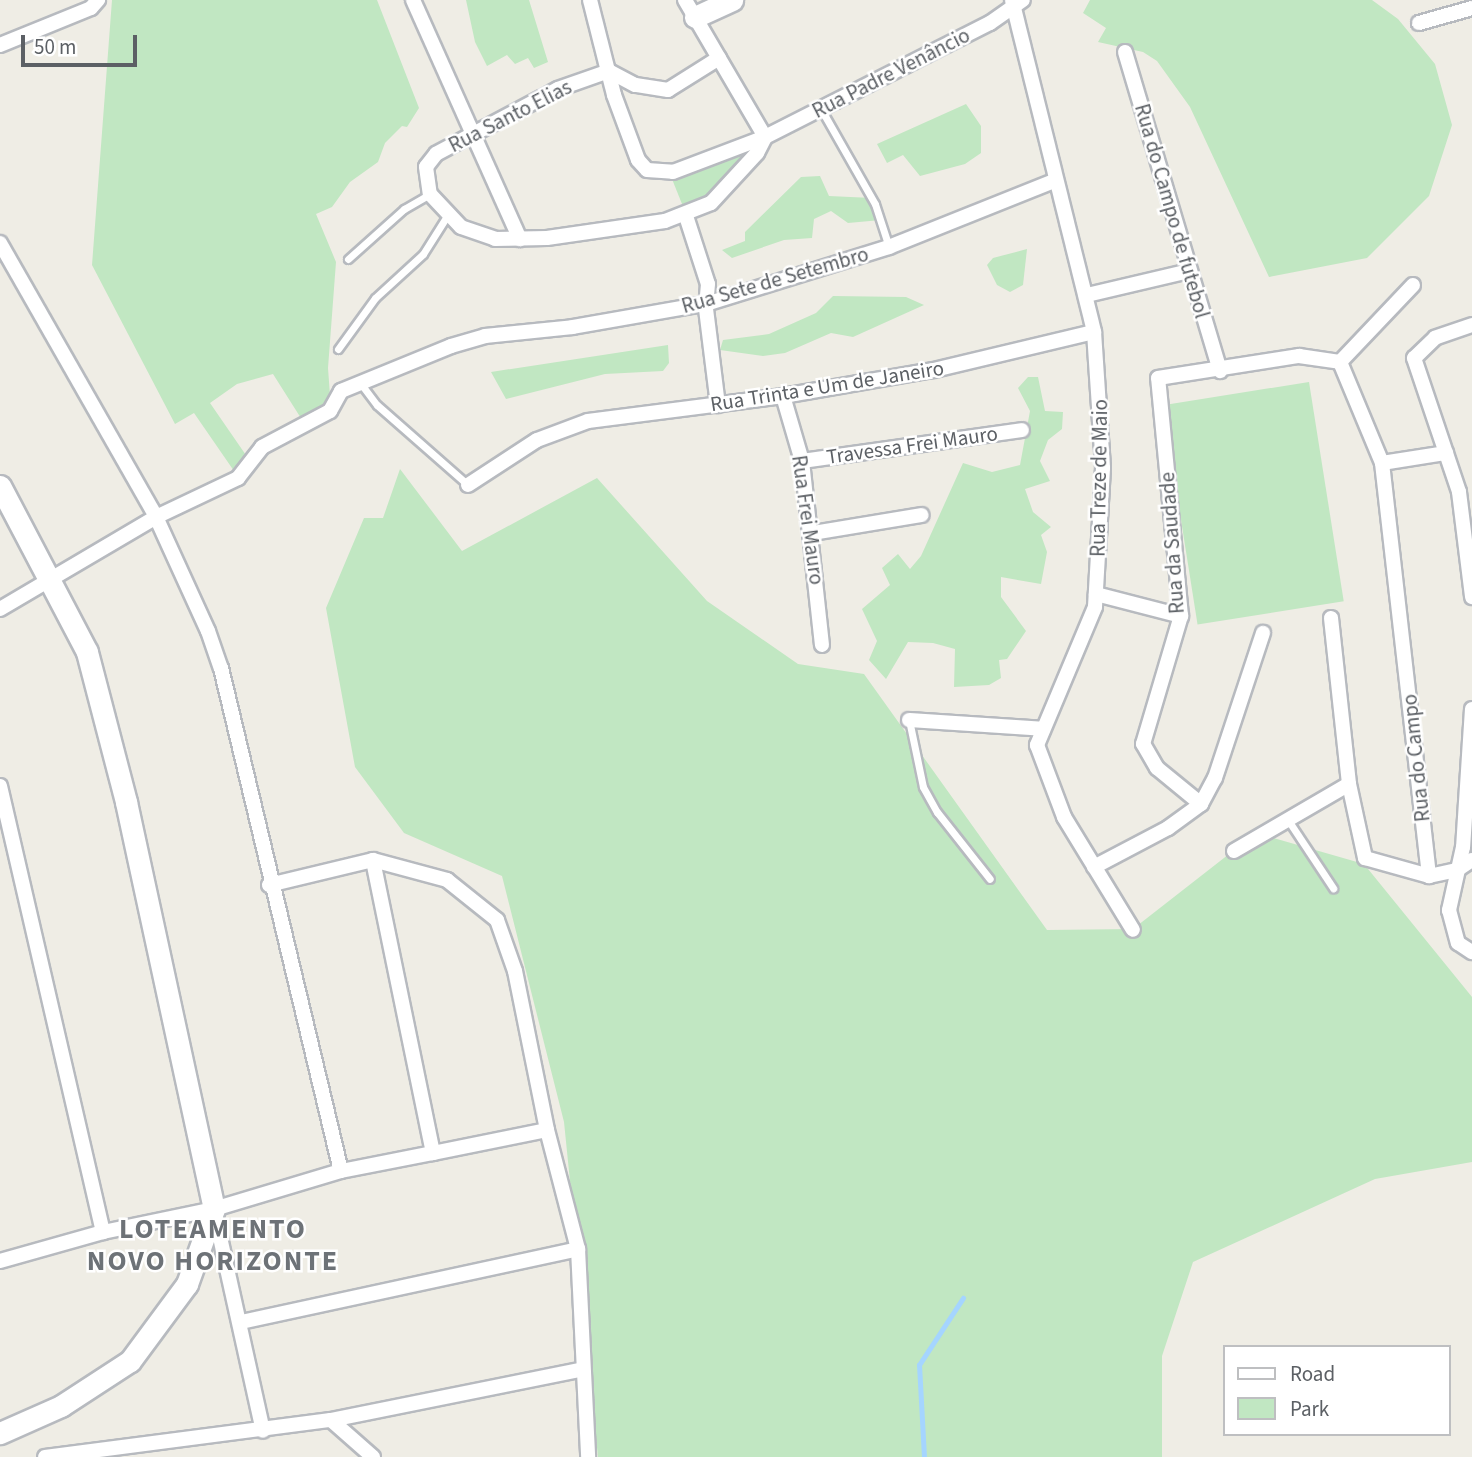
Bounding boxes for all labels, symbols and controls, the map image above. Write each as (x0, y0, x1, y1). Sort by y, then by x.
scale bar (24, 21, 140, 65)
street label: Rua Padre Venâncio (808, 22, 974, 124)
text: 50 m (34, 32, 76, 62)
street label: Rua Santo Elias (444, 74, 576, 158)
street label: Rua do Campo de futebol (1129, 101, 1215, 321)
street label: Rua Sete de Setembro (679, 241, 871, 319)
street label: Rua Trinta e Um de Janeiro (708, 355, 946, 417)
street label: Rua Treze de Maio (1085, 399, 1113, 557)
street label: Travessa Frei Mauro (825, 421, 999, 469)
street label: Rua Frei Mauro (786, 454, 830, 586)
street label: Rua da Saudade (1154, 471, 1190, 615)
street label: Rua do Campo (1397, 693, 1435, 823)
district label: LOTEAMENTO NOVO HORIZONTE (89, 1212, 337, 1278)
legend (1224, 1345, 1451, 1436)
text: Road (1290, 1359, 1335, 1389)
text: Park (1290, 1394, 1329, 1424)

